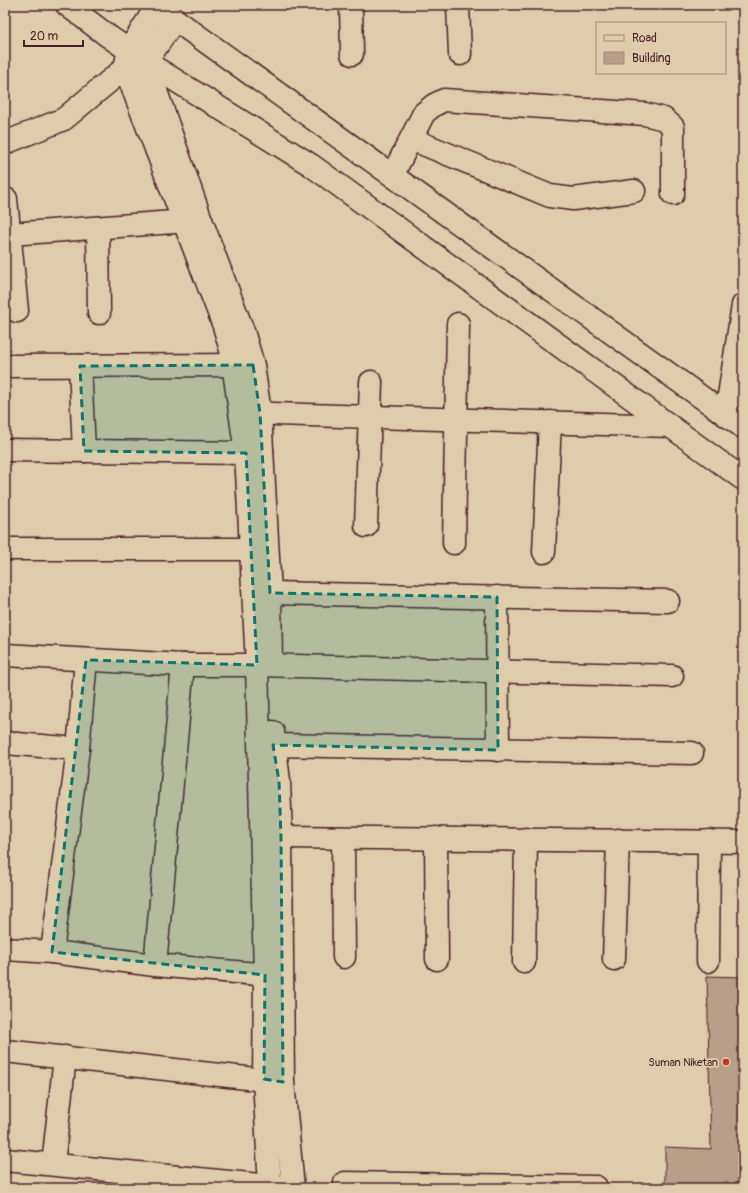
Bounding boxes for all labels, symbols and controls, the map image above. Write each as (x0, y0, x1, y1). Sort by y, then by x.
scale bar (24, 22, 83, 48)
legend (596, 22, 726, 74)
text: 20 m (30, 29, 59, 44)
text: Road (632, 31, 657, 46)
text: Building (632, 51, 671, 66)
place label: Suman Niketan (648, 1056, 718, 1069)
marker: Suman Niketan (721, 1057, 731, 1067)

